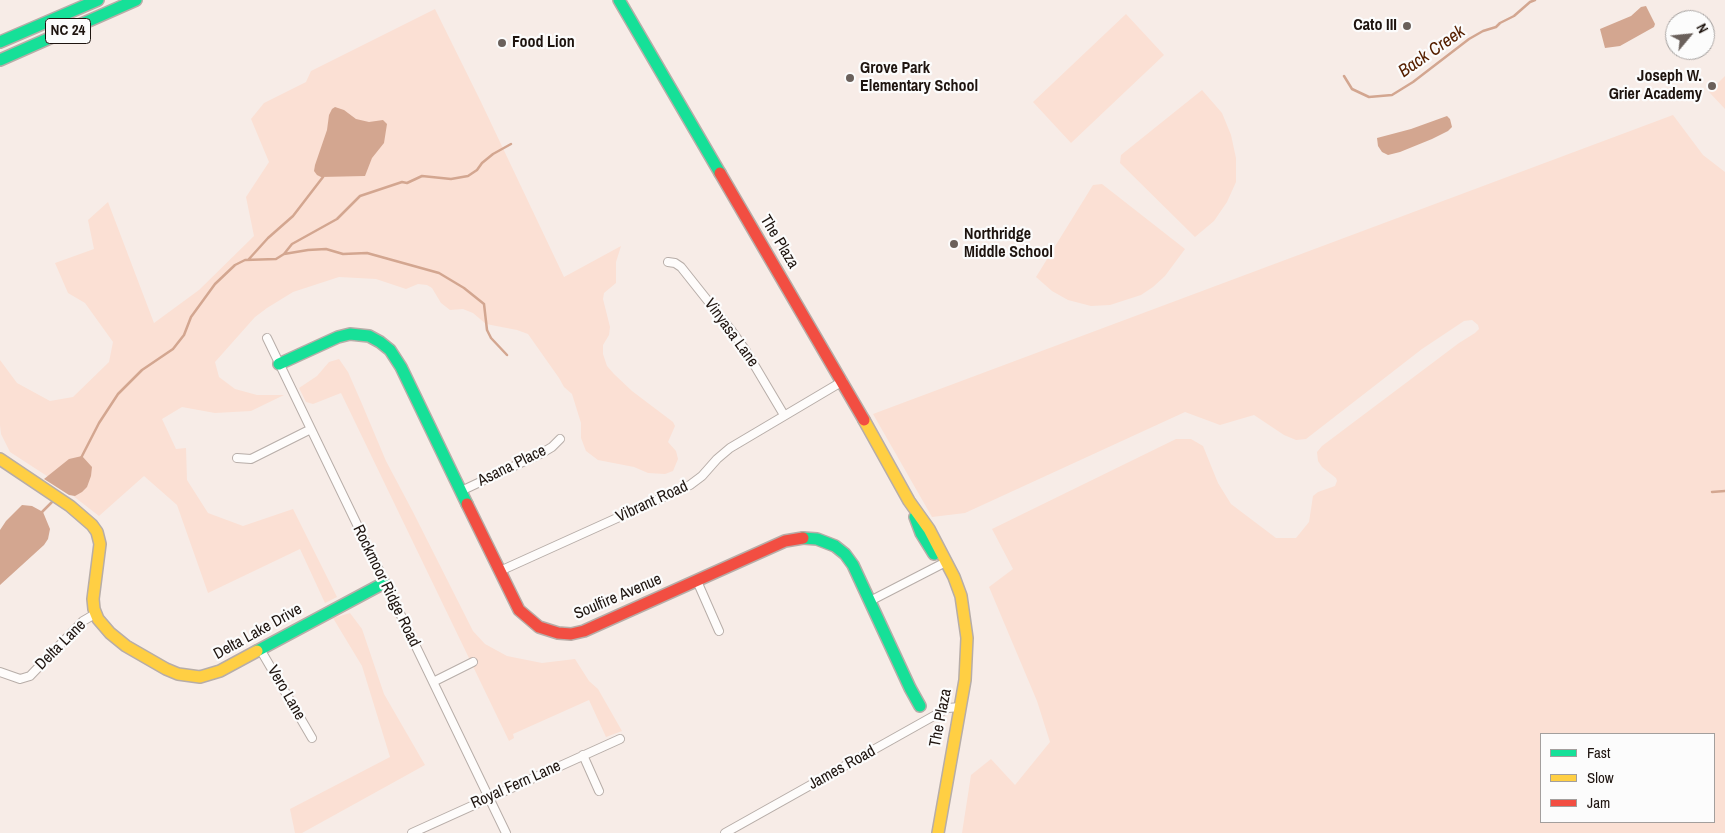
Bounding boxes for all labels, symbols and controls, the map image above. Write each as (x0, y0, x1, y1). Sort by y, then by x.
north arrow (1665, 10, 1715, 60)
place label: Cato III (1353, 16, 1397, 36)
road number: NC 24 (46, 18, 90, 44)
marker: Cato III (1401, 20, 1413, 32)
water label: Back Creek (1395, 21, 1469, 83)
text: N (1692, 21, 1712, 36)
place label: Food Lion (512, 33, 575, 53)
marker: Food Lion (496, 37, 508, 49)
place label: Grove Park Elementary School (860, 59, 978, 97)
place label: Joseph W. Grier Academy (1609, 67, 1702, 105)
marker: Grove Park Elementary School (844, 72, 856, 84)
marker: Joseph W. Grier Academy (1706, 80, 1718, 92)
street label: The Plaza (756, 212, 802, 272)
place label: Northridge Middle School (964, 225, 1053, 263)
marker: Northridge Middle School (948, 238, 960, 250)
street label: Vinyasa Lane (700, 295, 762, 371)
street label: Asana Place (475, 441, 549, 491)
street label: Vibrant Road (613, 477, 691, 527)
street label: Rockmoor Ridge Road (348, 522, 424, 650)
street label: Soulfire Avenue (571, 570, 665, 624)
street label: Delta Lake Drive (211, 600, 305, 664)
street label: Delta Lane (32, 616, 90, 674)
street label: Vero Lane (263, 662, 309, 724)
street label: The Plaza (926, 687, 956, 749)
legend (1540, 733, 1715, 823)
street label: James Road (805, 742, 879, 794)
text: Fast (1587, 742, 1610, 763)
street label: Royal Fern Lane (468, 757, 564, 813)
text: Slow (1587, 767, 1614, 788)
text: Jam (1587, 792, 1610, 813)

